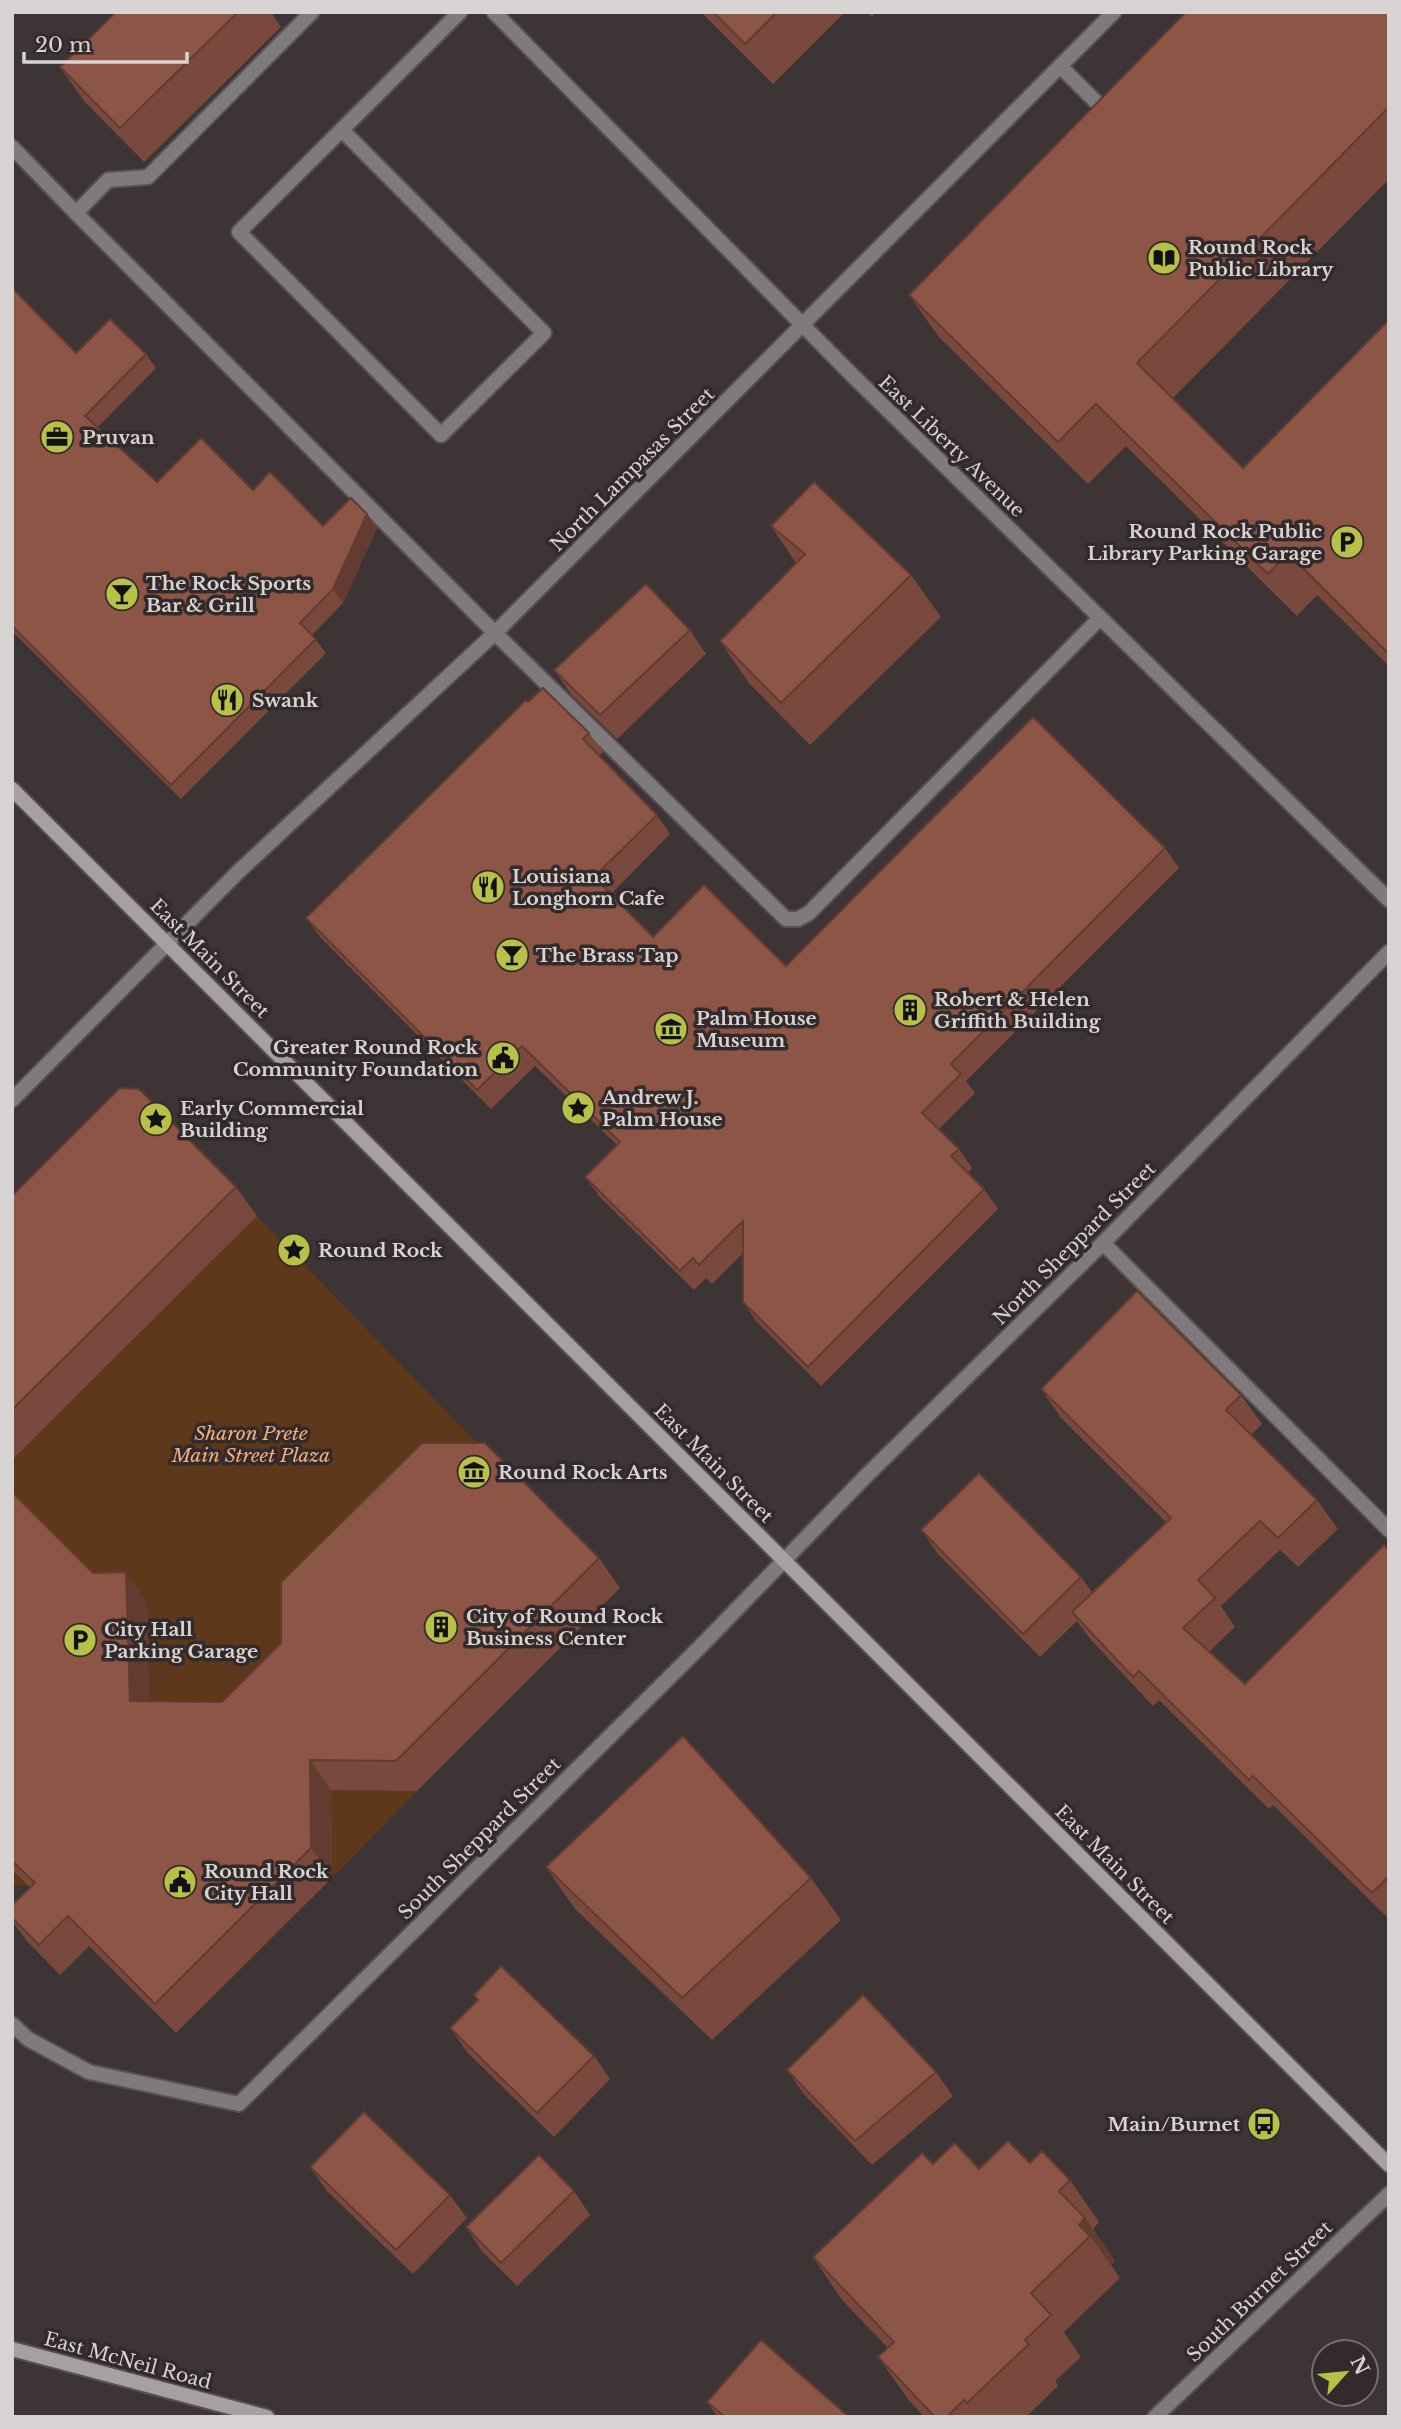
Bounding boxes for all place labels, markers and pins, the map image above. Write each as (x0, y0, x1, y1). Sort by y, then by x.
place label: Round Rock Public Library (1188, 236, 1334, 281)
library icon: Round Rock Public Library (1145, 239, 1183, 277)
office icon: Pruvan (38, 418, 76, 456)
place label: Pruvan (82, 426, 155, 449)
place label: Round Rock Public Library Parking Garage (1087, 520, 1322, 565)
parking icon: Round Rock Public Library Parking Garage (1328, 523, 1366, 561)
place label: The Rock Sports Bar & Grill (146, 572, 311, 617)
bar icon: The Rock Sports Bar & Grill (103, 575, 141, 613)
restaurant icon: Swank (208, 681, 246, 719)
place label: Swank (252, 689, 319, 712)
place label: Louisiana Longhorn Cafe (512, 865, 665, 910)
restaurant icon: Louisiana Longhorn Cafe (469, 868, 507, 906)
bar icon: The Brass Tap (493, 936, 531, 974)
place label: The Brass Tap (536, 944, 678, 967)
place label: Robert & Helen Griffith Building (934, 988, 1102, 1033)
building icon: Robert & Helen Griffith Building (891, 991, 929, 1029)
place label: Palm House Museum (696, 1007, 817, 1052)
museum icon: Palm House Museum (652, 1010, 690, 1048)
place label: Greater Round Rock Community Foundation (233, 1036, 478, 1081)
public building icon: Greater Round Rock Community Foundation (484, 1039, 522, 1077)
place label: Andrew J. Palm House (601, 1086, 723, 1131)
place icon: Andrew J. Palm House (559, 1089, 597, 1127)
place label: Early Commercial Building (180, 1097, 364, 1142)
place icon: Early Commercial Building (137, 1100, 175, 1138)
place icon: Round Rock (275, 1231, 313, 1269)
place label: Round Rock (318, 1239, 443, 1262)
museum icon: Round Rock Arts (455, 1453, 493, 1491)
place label: Round Rock Arts (498, 1461, 668, 1484)
place label: City of Round Rock Business Center (466, 1605, 663, 1650)
building icon: City of Round Rock Business Center (422, 1608, 460, 1646)
place label: City Hall Parking Garage (104, 1618, 258, 1663)
parking icon: City Hall Parking Garage (61, 1621, 99, 1659)
place label: Round Rock City Hall (204, 1860, 329, 1905)
public building icon: Round Rock City Hall (161, 1863, 199, 1901)
bus stop icon: Main/Burnet (1245, 2105, 1283, 2143)
place label: Main/Burnet (1107, 2113, 1241, 2136)

